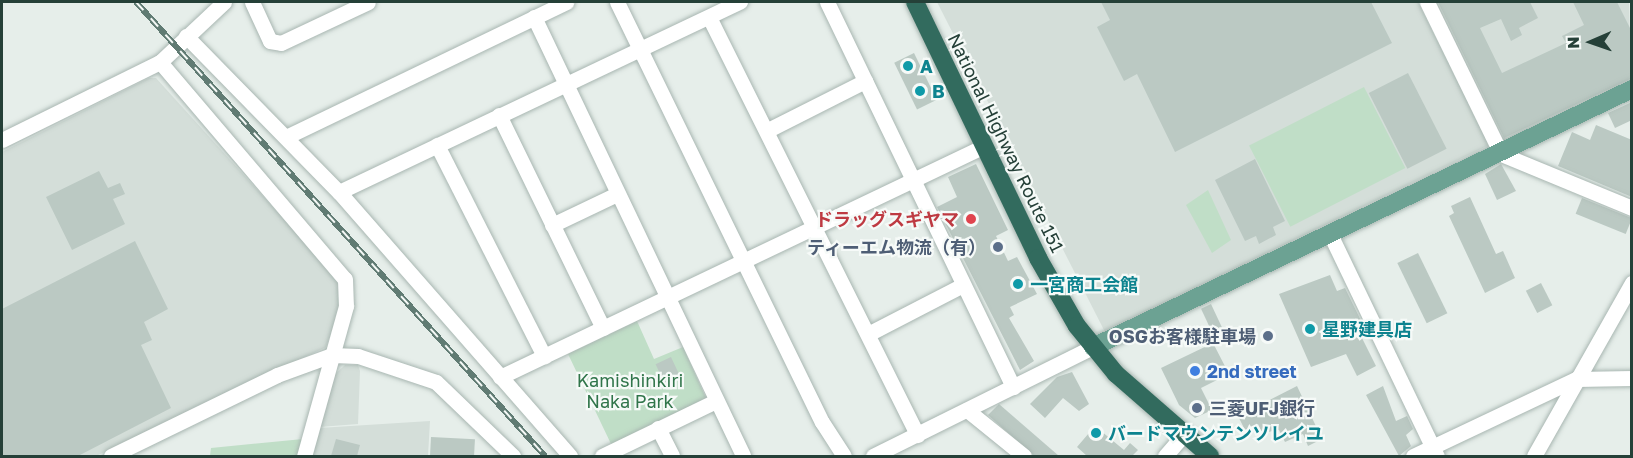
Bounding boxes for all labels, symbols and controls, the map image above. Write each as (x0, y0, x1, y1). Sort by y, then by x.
north arrow (1561, 12, 1621, 72)
street label: National Highway Route 151 (944, 30, 1068, 256)
text: N (1563, 36, 1583, 49)
place label: A (920, 55, 933, 77)
marker: A (901, 59, 915, 73)
place label: B (932, 80, 945, 102)
marker: B (913, 84, 927, 98)
place label: ドラッグスギヤマ (815, 208, 959, 230)
marker: ドラッグスギヤマ (964, 212, 978, 226)
place label: ティーエム物流（有） (806, 236, 986, 258)
marker: ティーエム物流（有） (991, 240, 1005, 254)
place label: 一宮商工会館 (1030, 273, 1138, 295)
marker: 一宮商工会館 (1011, 277, 1025, 291)
place label: 星野建具店 (1322, 318, 1412, 340)
marker: 星野建具店 (1303, 322, 1317, 336)
place label: OSGお客様駐車場 (1109, 325, 1256, 347)
marker: OSGお客様駐車場 (1261, 329, 1275, 343)
place label: 2nd street (1207, 360, 1297, 382)
marker: 2nd street (1188, 364, 1202, 378)
park label: Kamishinkiri Naka Park (577, 370, 683, 412)
place label: 三菱UFJ銀行 (1209, 397, 1315, 419)
marker: 三菱UFJ銀行 (1190, 401, 1204, 415)
place label: バードマウンテンソレイユ (1108, 422, 1324, 444)
marker: バードマウンテンソレイユ (1089, 426, 1103, 440)

